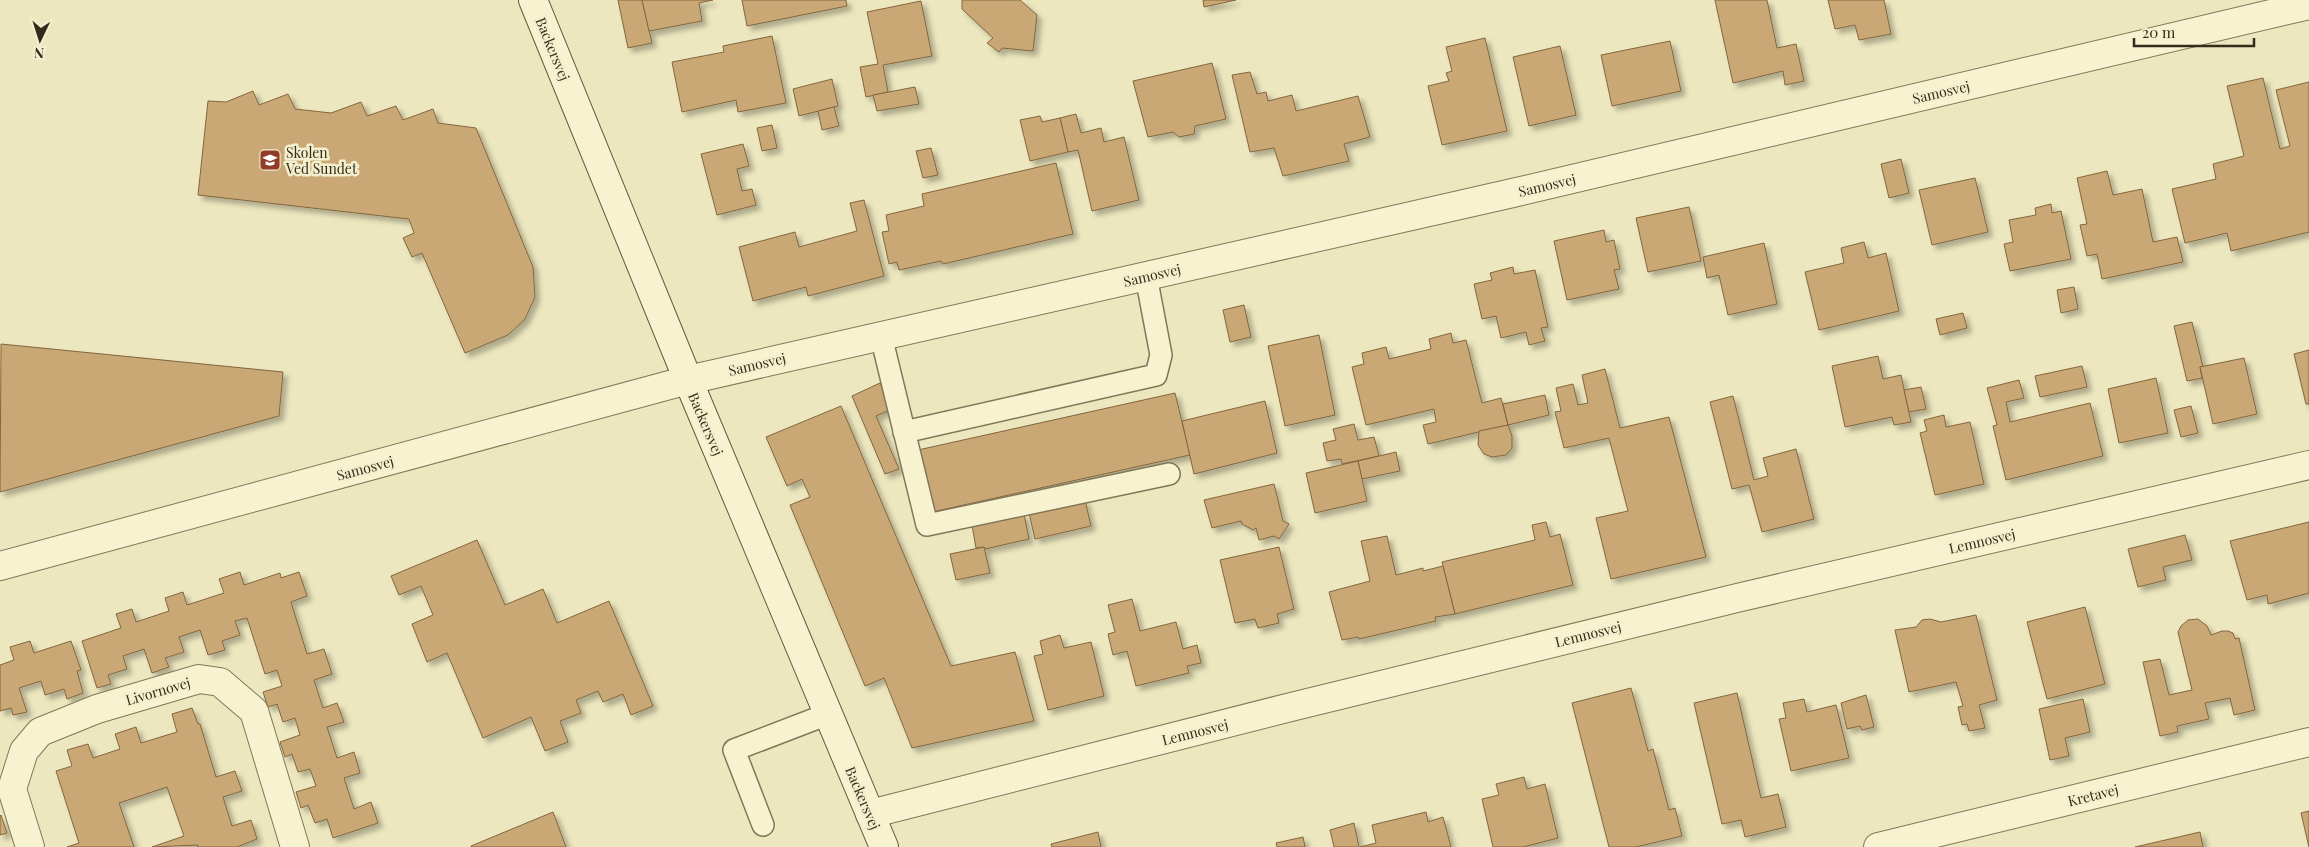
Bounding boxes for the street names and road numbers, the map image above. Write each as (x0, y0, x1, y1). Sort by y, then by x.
street label: Backersvej (532, 14, 574, 84)
street label: Samosvej (1910, 76, 1972, 108)
street label: Samosvej (1516, 169, 1578, 201)
street label: Samosvej (1121, 259, 1183, 291)
street label: Samosvej (726, 348, 788, 380)
street label: Backersvej (684, 389, 728, 459)
street label: Samosvej (334, 451, 396, 485)
street label: Lemnosvej (1947, 524, 2017, 558)
street label: Lemnosvej (1553, 617, 1623, 651)
street label: Livornovej (123, 673, 193, 709)
street label: Lemnosvej (1160, 715, 1230, 749)
street label: Backersvej (841, 763, 885, 833)
street label: Kretavej (2066, 780, 2120, 810)

